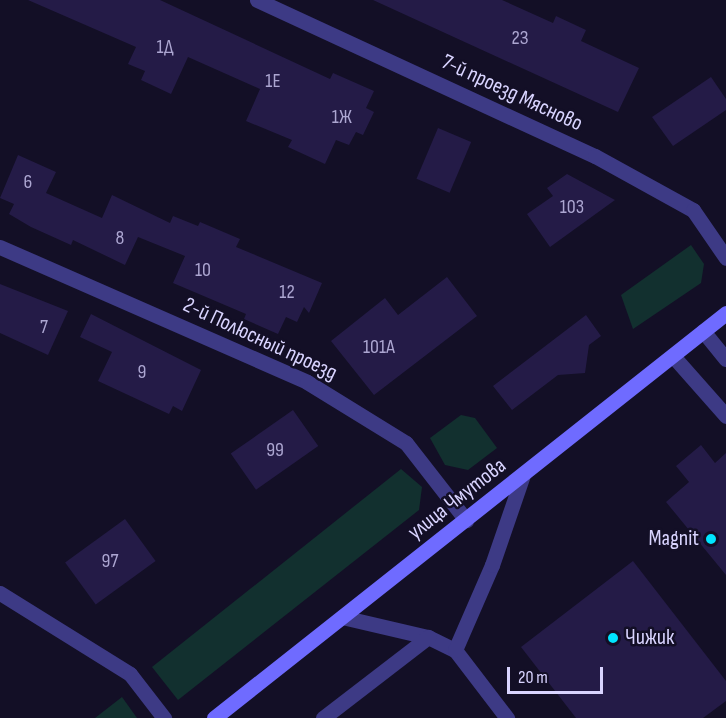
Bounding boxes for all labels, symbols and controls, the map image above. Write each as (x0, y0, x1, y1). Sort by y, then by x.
house number: 2З (511, 26, 529, 50)
house number: 1Д (156, 35, 174, 59)
street label: 7-й проезд Мясново (437, 49, 587, 137)
house number: 1Е (265, 69, 281, 93)
house number: 1Ж (332, 105, 352, 129)
house number: 6 (24, 170, 32, 194)
house number: 103 (560, 195, 584, 219)
house number: 8 (116, 226, 124, 250)
house number: 10 (195, 258, 211, 282)
house number: 12 (279, 280, 295, 304)
street label: 2-й Полюсный проезд (179, 292, 341, 386)
house number: 7 (40, 315, 48, 339)
house number: 101А (363, 335, 395, 359)
house number: 9 (138, 360, 146, 384)
house number: 99 (266, 438, 284, 462)
street label: улица Чмутова (403, 453, 511, 545)
place label: Magnit (648, 526, 699, 552)
marker: Magnit (704, 532, 718, 546)
house number: 97 (102, 549, 118, 573)
place label: Чижик (625, 625, 674, 651)
marker: Чижик (606, 631, 620, 645)
scale bar (510, 655, 606, 693)
text: 20 m (518, 667, 548, 688)

